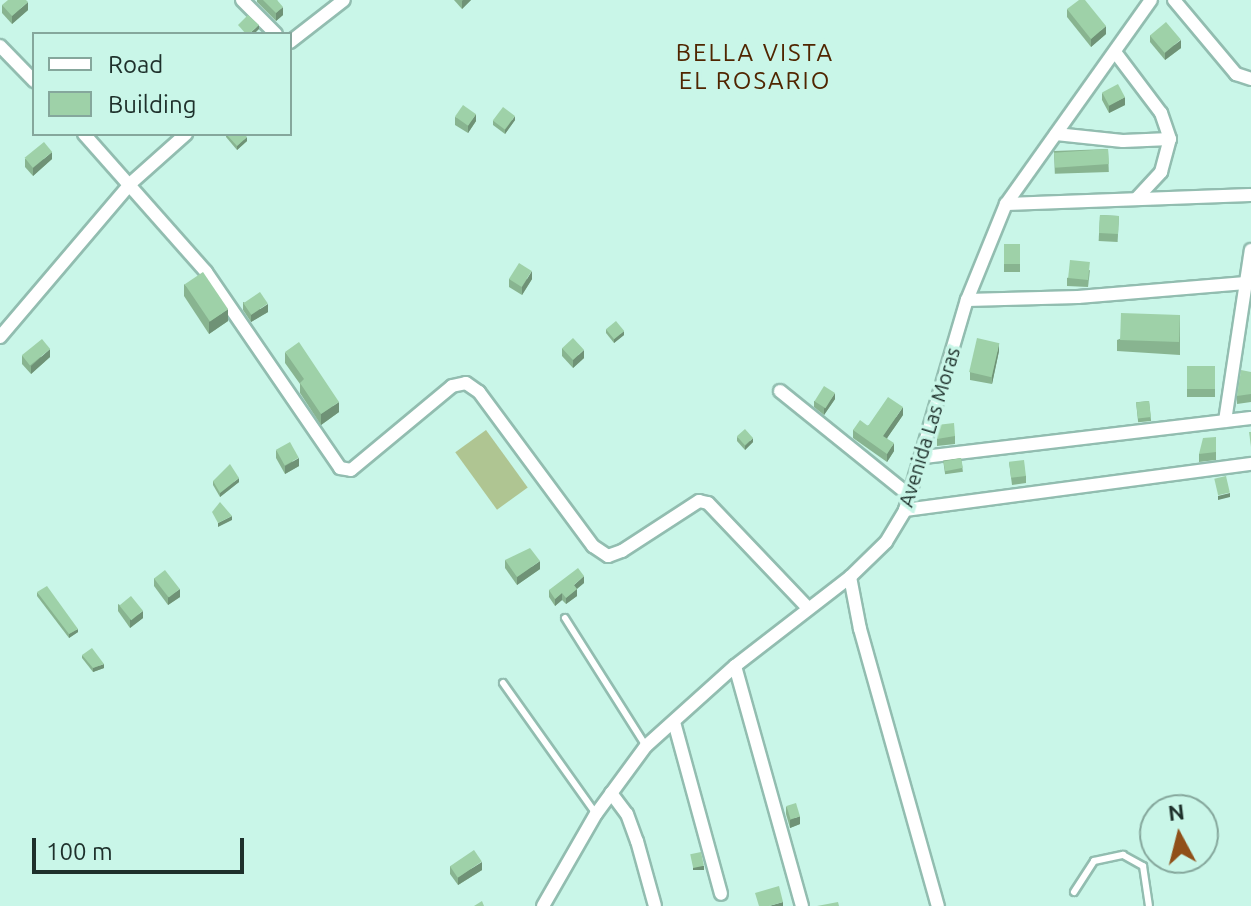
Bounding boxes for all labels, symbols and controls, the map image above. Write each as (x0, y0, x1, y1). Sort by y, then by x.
legend (32, 32, 292, 136)
district label: BELLA VISTA EL ROSARIO (676, 39, 834, 95)
text: Road (108, 51, 163, 78)
text: Building (108, 91, 196, 118)
street label: Avenida Las Moras (893, 344, 965, 510)
north arrow (1139, 794, 1219, 874)
text: N (1167, 798, 1186, 825)
scale bar (36, 822, 248, 872)
text: 100 m (46, 838, 113, 865)

